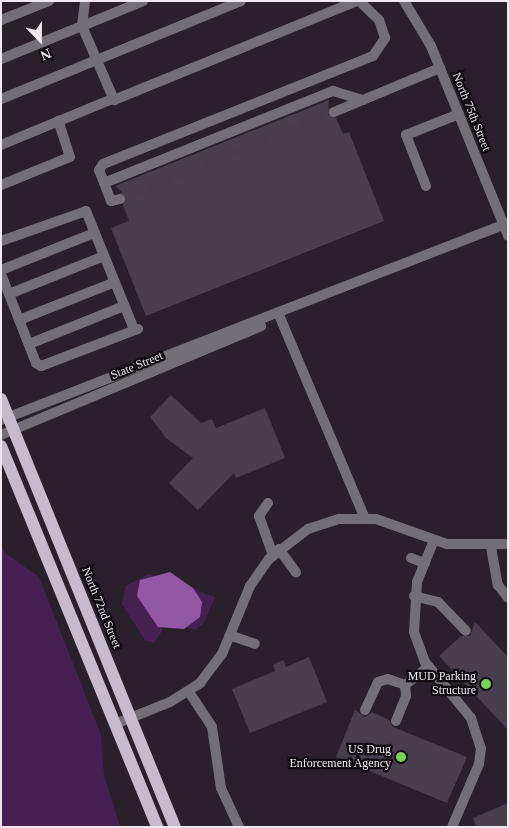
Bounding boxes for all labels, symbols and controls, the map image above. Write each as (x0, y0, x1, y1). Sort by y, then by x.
north arrow (15, 15, 65, 65)
text: N (38, 46, 53, 63)
street label: North 75th Street (449, 71, 493, 153)
street label: State Street (109, 349, 165, 383)
street label: North 72nd Street (78, 565, 124, 651)
place label: MUD Parking Structure (408, 670, 476, 698)
marker: MUD Parking Structure (480, 678, 492, 690)
place label: US Drug Enforcement Agency (289, 743, 391, 771)
marker: US Drug Enforcement Agency (395, 751, 407, 763)

